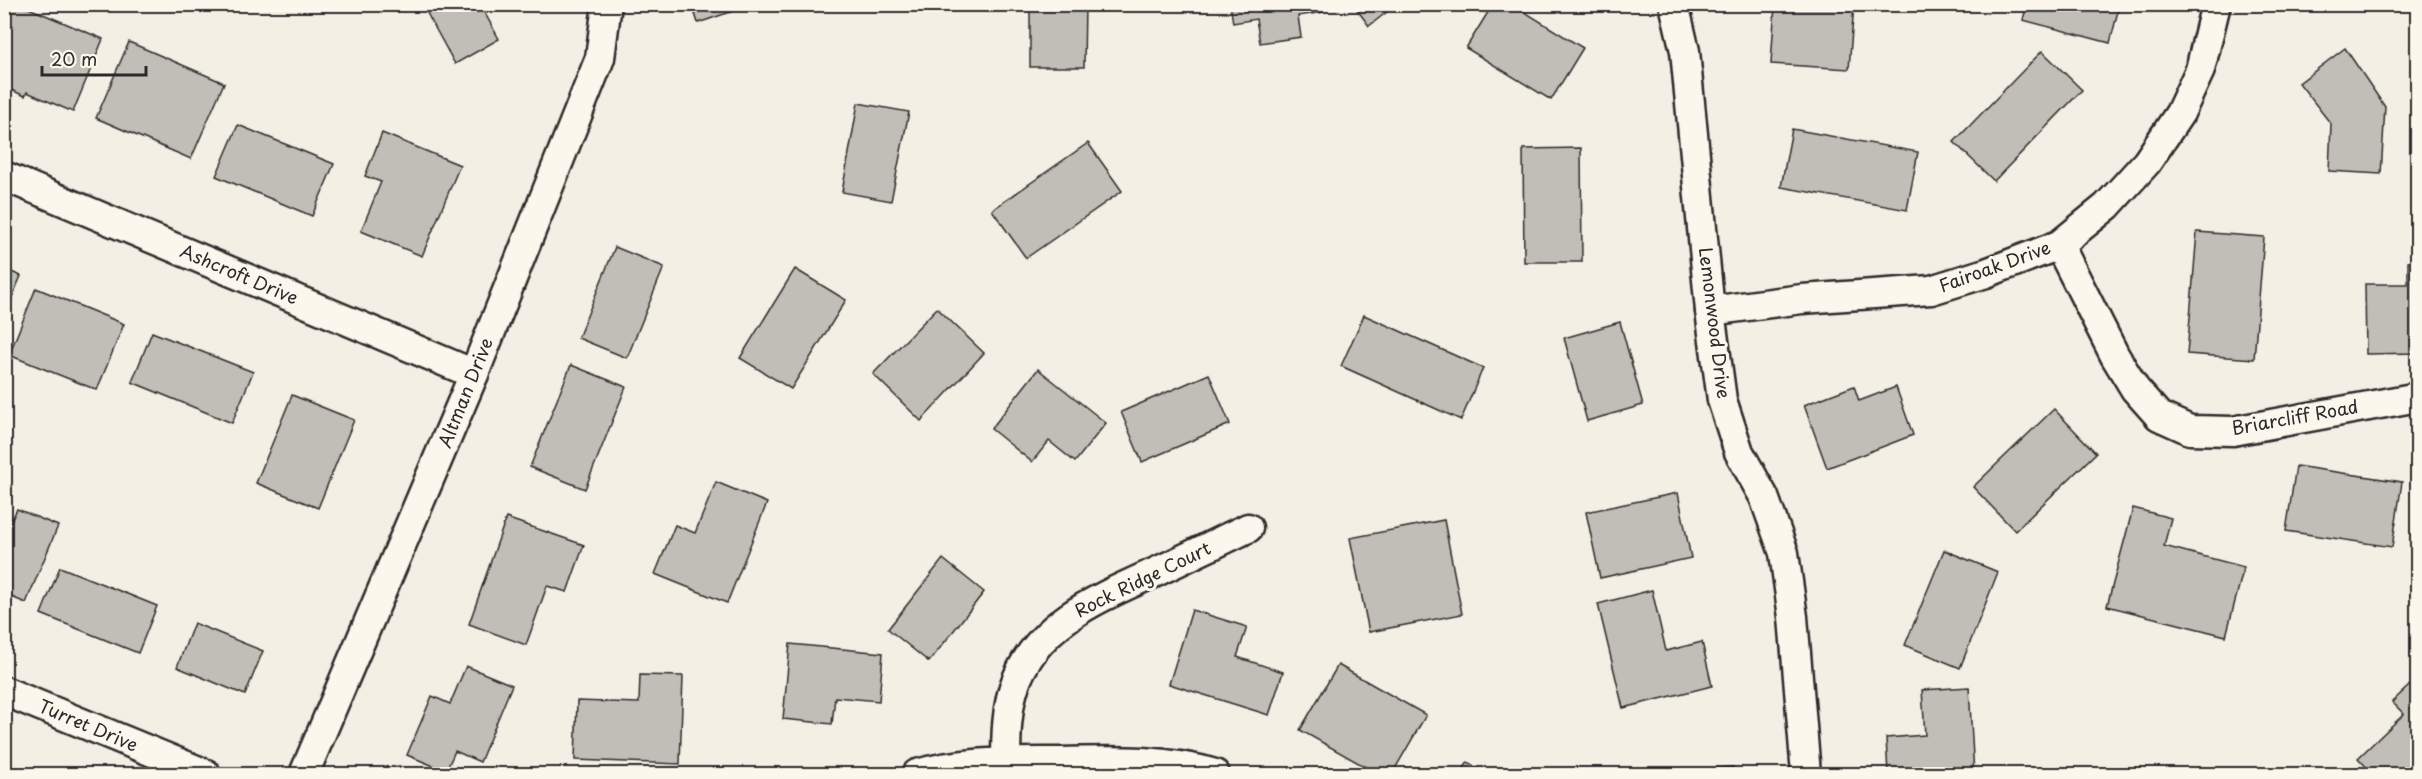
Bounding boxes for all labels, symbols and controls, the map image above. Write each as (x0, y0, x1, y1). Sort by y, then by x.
scale bar (42, 39, 146, 77)
text: 20 m (51, 45, 97, 72)
street label: Fairoak Drive (1935, 233, 2054, 298)
street label: Ashcroft Drive (177, 237, 303, 311)
street label: Lemonwood Drive (1693, 246, 1738, 400)
street label: Altman Drive (430, 333, 499, 452)
street label: Briarcliff Road (2229, 392, 2360, 441)
street label: Rock Ridge Court (1070, 534, 1215, 623)
street label: Turret Drive (35, 692, 142, 758)

